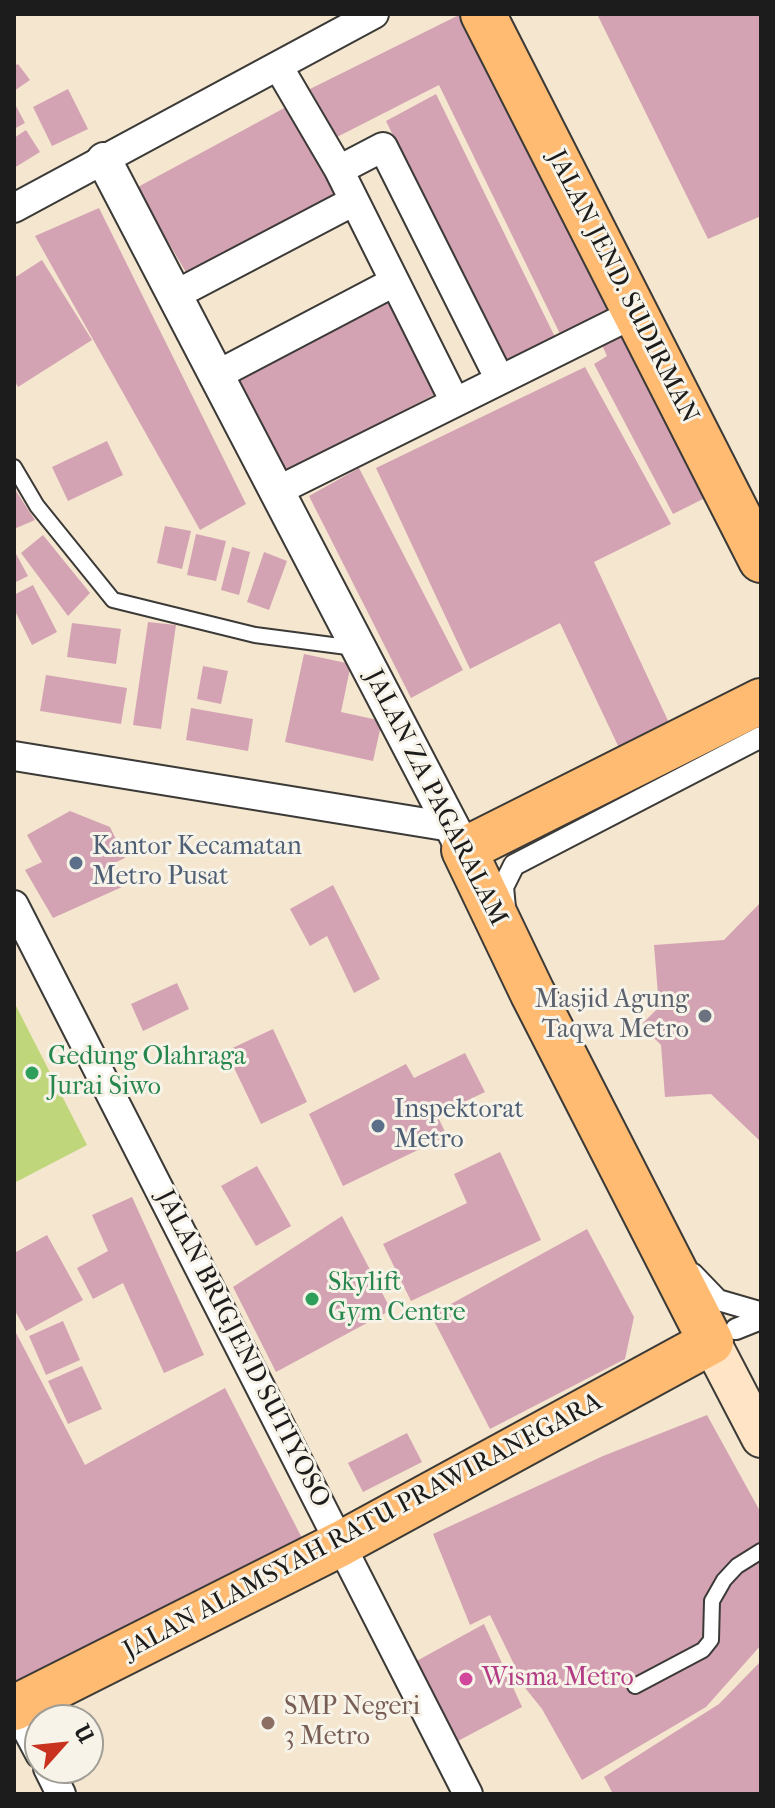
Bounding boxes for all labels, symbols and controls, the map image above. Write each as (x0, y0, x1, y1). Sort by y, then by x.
street label: JALAN JEND. SUDIRMAN (540, 145, 704, 429)
street label: JALAN ZA PAGARALAM (357, 665, 513, 931)
place label: Kantor Kecamatan Metro Pusat (92, 832, 302, 894)
marker: Kantor Kecamatan Metro Pusat (67, 854, 85, 872)
place label: Masjid Agung Taqwa Metro (535, 985, 689, 1046)
marker: Masjid Agung Taqwa Metro (696, 1007, 714, 1025)
place label: Gedung Olahraga Jurai Siwo (48, 1042, 246, 1104)
marker: Gedung Olahraga Jurai Siwo (23, 1064, 41, 1082)
place label: Inspektorat Metro (394, 1095, 524, 1156)
marker: Inspektorat Metro (369, 1117, 387, 1135)
street label: JALAN BRIGJEND SUTIYOSO (148, 1185, 336, 1513)
place label: Skylift Gym Centre (328, 1268, 466, 1330)
marker: Skylift Gym Centre (303, 1290, 321, 1308)
street label: JALAN ALAMSYAH RATU PRAWIRANEGARA (118, 1387, 608, 1667)
place label: Wisma Metro (482, 1663, 634, 1695)
marker: Wisma Metro (457, 1670, 475, 1688)
place label: SMP Negeri 3 Metro (284, 1692, 420, 1754)
north arrow (24, 1704, 104, 1784)
marker: SMP Negeri 3 Metro (259, 1714, 277, 1732)
text: U (68, 1720, 99, 1748)

